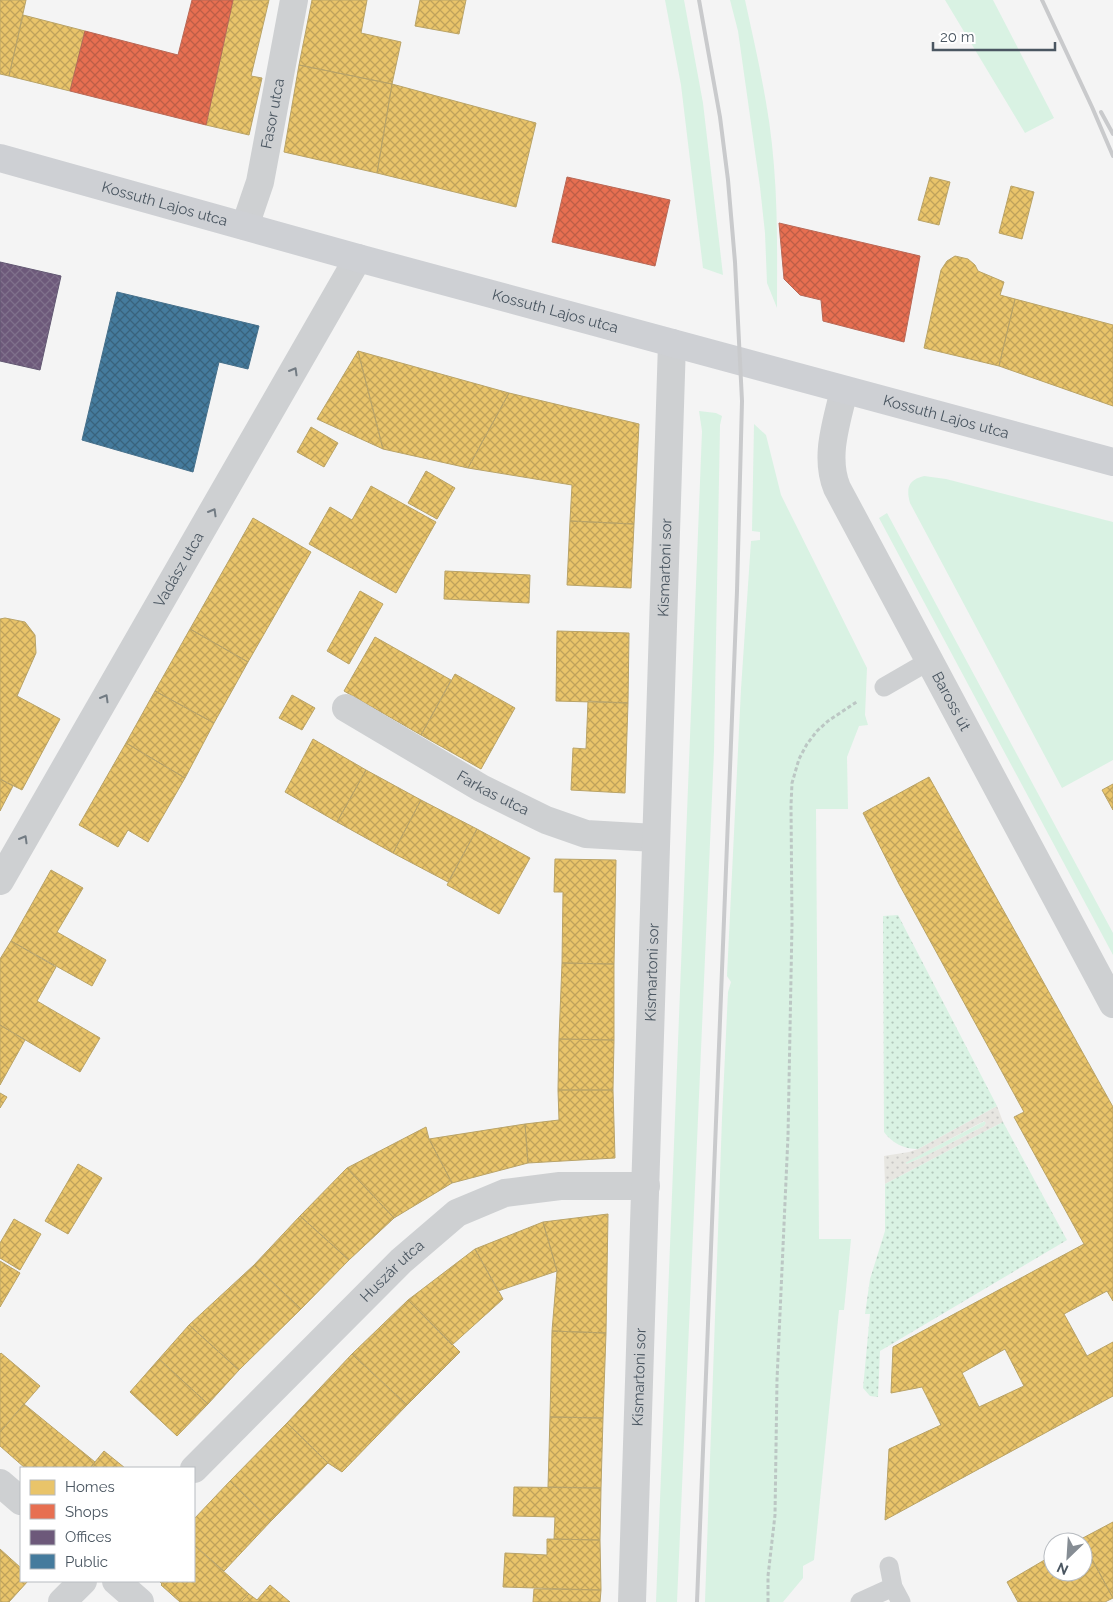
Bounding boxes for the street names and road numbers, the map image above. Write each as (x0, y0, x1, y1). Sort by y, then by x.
street label: Fasor utca (257, 77, 288, 150)
street label: Kossuth Lajos utca (100, 178, 230, 230)
street label: Kossuth Lajos utca (490, 286, 620, 337)
street label: Kossuth Lajos utca (881, 391, 1011, 443)
street label: Kismartoni sor (654, 517, 675, 617)
street label: Vadász utca (150, 529, 208, 611)
street label: Baross út (928, 669, 974, 734)
street label: Farkas utca (454, 767, 532, 819)
street label: Kismartoni sor (641, 922, 663, 1022)
street label: Huszár utca (356, 1236, 428, 1306)
street label: Kismartoni sor (629, 1327, 650, 1427)

